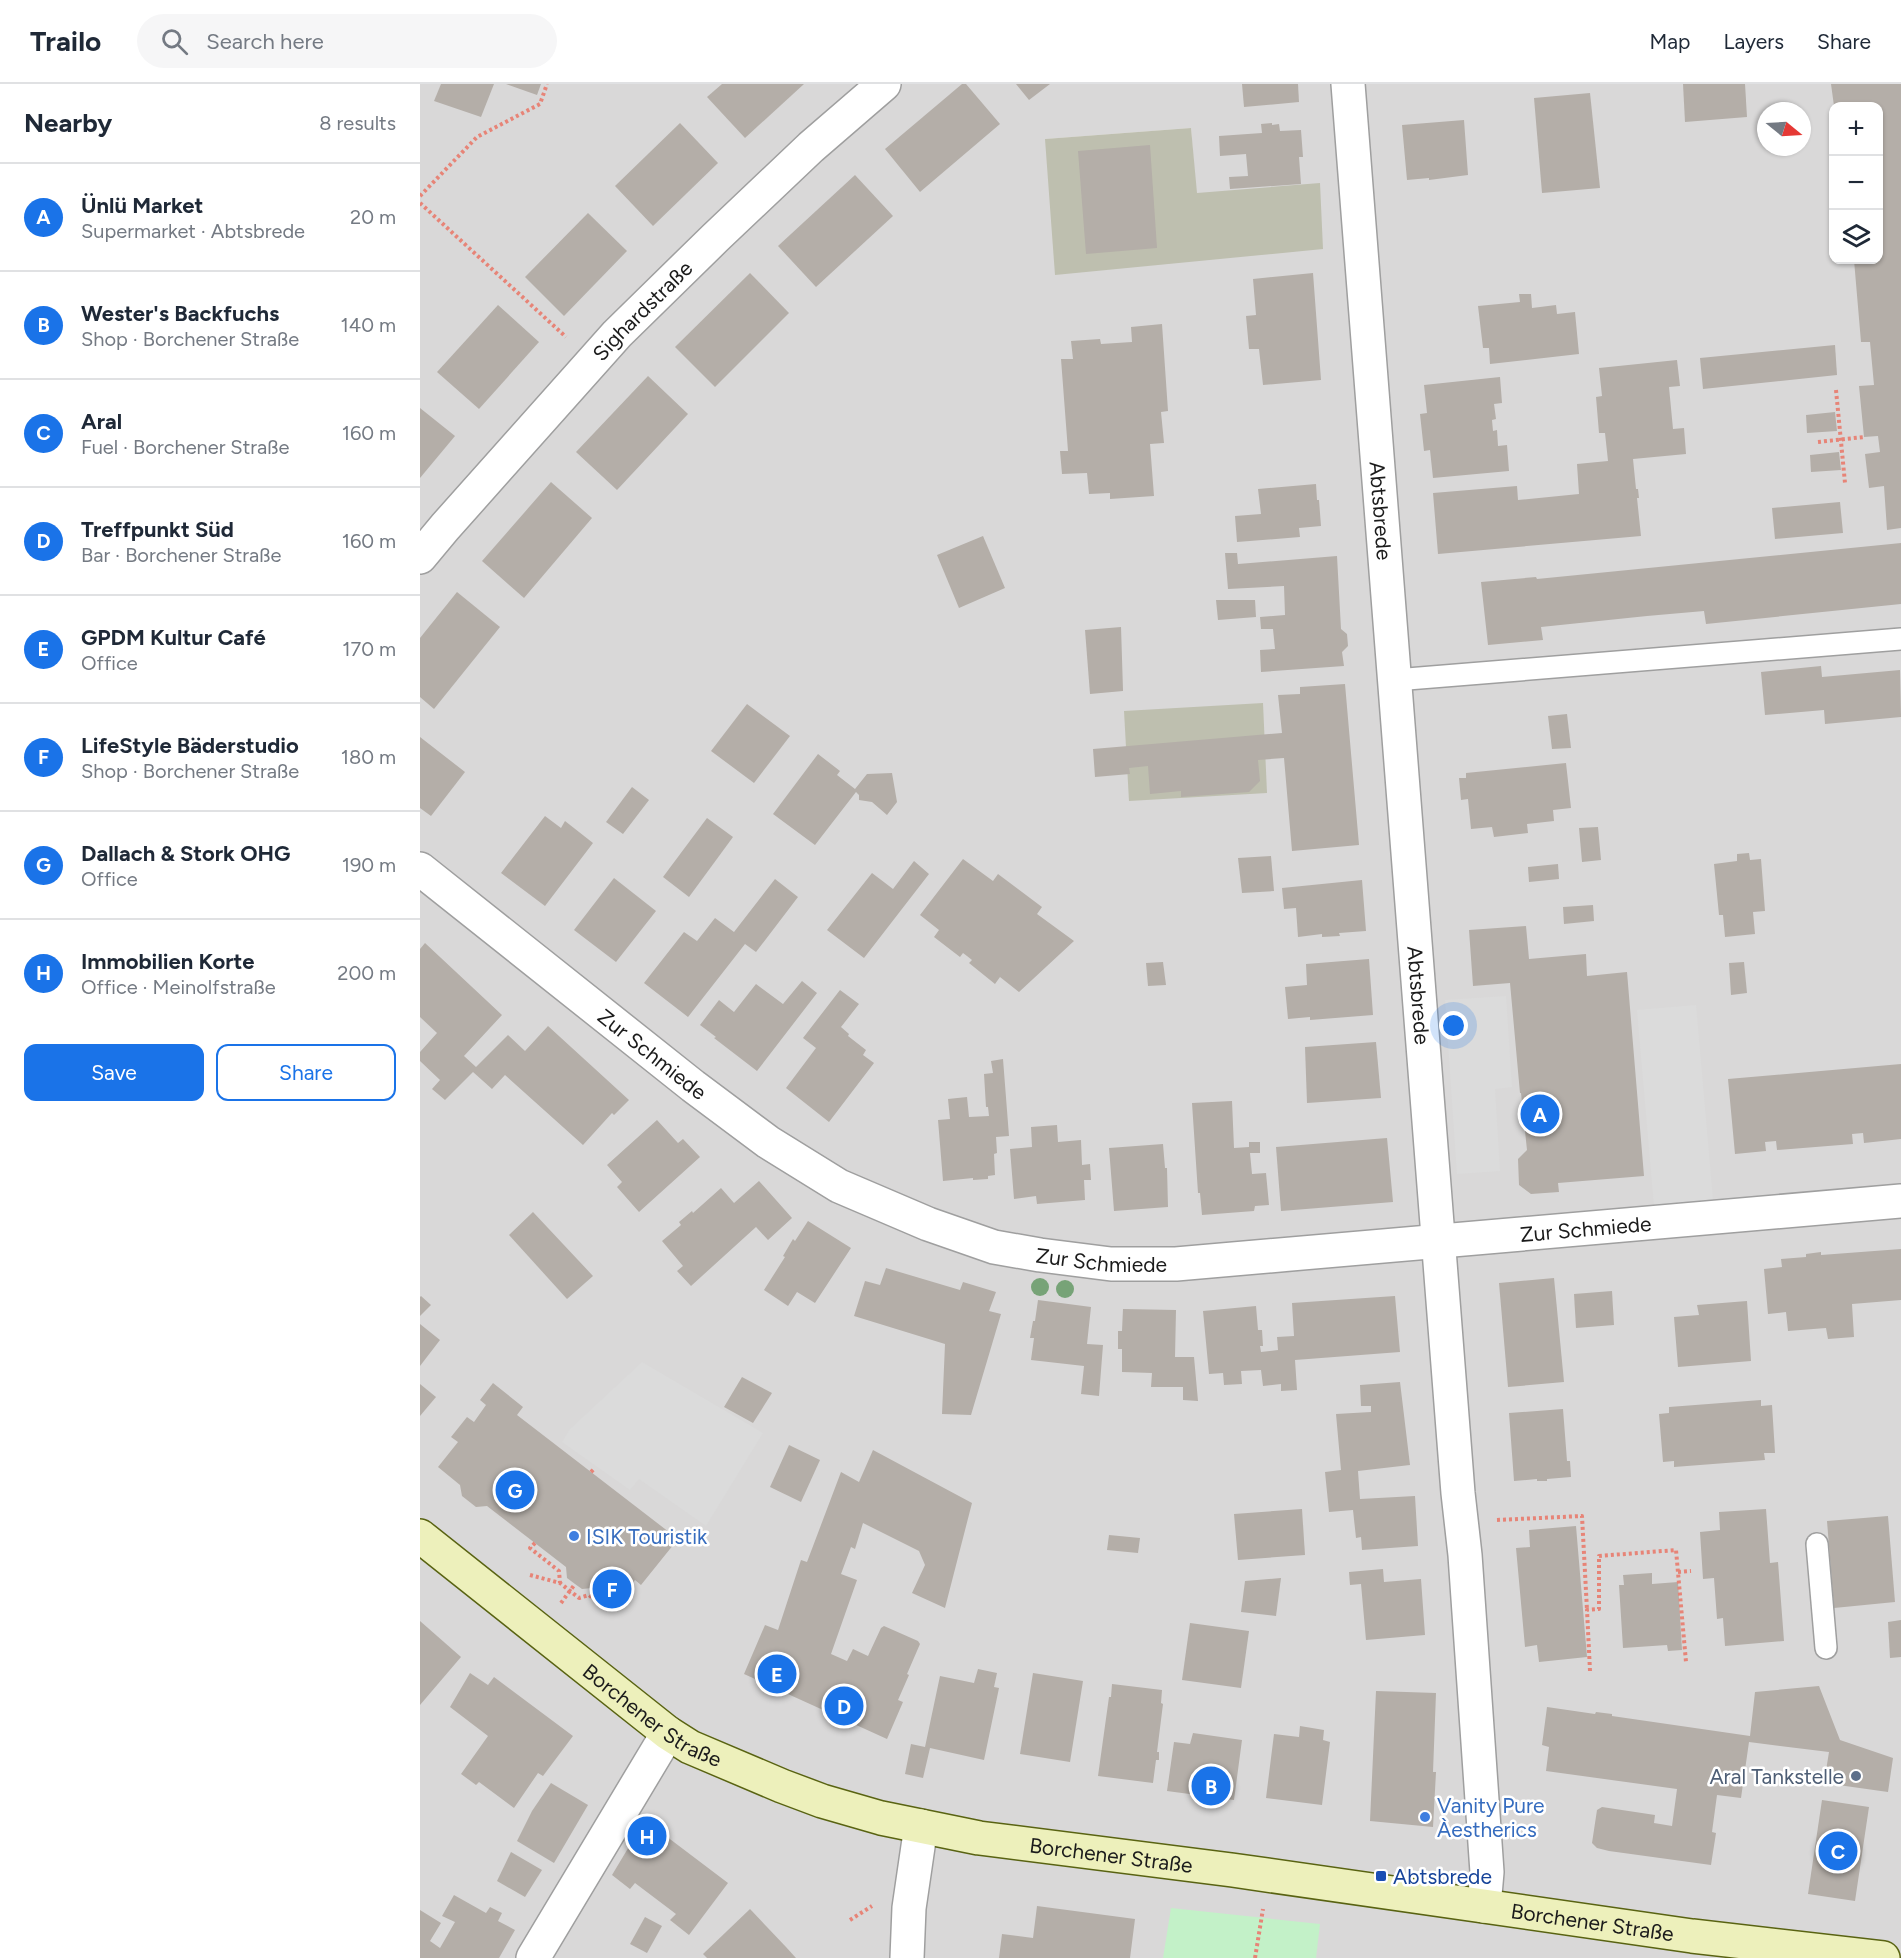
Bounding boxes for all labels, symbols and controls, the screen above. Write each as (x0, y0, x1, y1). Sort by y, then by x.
search box (137, 14, 557, 68)
text: Trailo (30, 24, 101, 58)
icon: search (158, 25, 191, 58)
text: Search here (206, 28, 324, 55)
text: Map (1650, 29, 1690, 54)
text: Layers (1723, 29, 1784, 54)
text: Share (1817, 29, 1871, 54)
north arrow (1757, 102, 1811, 156)
map controls (1829, 102, 1883, 264)
button: + (1829, 102, 1883, 156)
text: Nearby (24, 107, 112, 139)
text: 8 results (319, 111, 396, 135)
button: − (1829, 156, 1883, 210)
text: Ünlü Market (81, 192, 203, 219)
text: A (36, 205, 51, 229)
text: 20 m (350, 205, 396, 229)
button: layers (1829, 210, 1883, 264)
text: Supermarket · Abtsbrede (81, 219, 305, 243)
street label: Sighardstraße (587, 255, 697, 365)
text: Wester's Backfuchs (81, 300, 279, 327)
text: B (37, 313, 50, 337)
text: 140 m (341, 313, 396, 337)
text: Shop · Borchener Straße (81, 327, 299, 351)
text: Aral (81, 408, 122, 435)
text: C (36, 421, 51, 445)
text: 160 m (342, 421, 396, 445)
text: Fuel · Borchener Straße (81, 435, 289, 459)
street label: Abtsbrede (1365, 460, 1398, 561)
text: Treffpunkt Süd (81, 516, 234, 543)
text: D (37, 529, 51, 553)
text: 160 m (342, 529, 396, 553)
text: Bar · Borchener Straße (81, 543, 281, 567)
text: GPDM Kultur Café (81, 624, 266, 651)
text: E (38, 637, 49, 661)
text: 170 m (342, 637, 396, 661)
text: Office (81, 651, 138, 675)
text: LifeStyle Bäderstudio (81, 732, 299, 759)
text: F (38, 745, 49, 769)
text: 180 m (341, 745, 396, 769)
text: Shop · Borchener Straße (81, 759, 299, 783)
text: Dallach & Stork OHG (81, 840, 290, 867)
text: G (36, 853, 51, 877)
text: 190 m (342, 853, 396, 877)
text: Office (81, 867, 138, 891)
street label: Abtsbrede (1403, 945, 1435, 1046)
text: Immobilien Korte (81, 948, 254, 975)
text: H (36, 961, 51, 985)
text: 200 m (337, 961, 396, 985)
text: Office · Meinolfstraße (81, 975, 276, 999)
street label: Zur Schmiede (593, 1003, 712, 1104)
your location (1439, 1011, 1468, 1040)
button: Save (24, 1044, 204, 1101)
button: Share (216, 1044, 396, 1101)
pin: A (1520, 1092, 1560, 1136)
street label: Zur Schmiede (1519, 1210, 1652, 1247)
street label: Zur Schmiede (1034, 1242, 1167, 1277)
pin: G (496, 1468, 535, 1512)
place label: ISIK Touristik (586, 1524, 708, 1549)
marker: ISIK Touristik (567, 1529, 581, 1543)
pin: F (592, 1566, 632, 1612)
pin: E (758, 1652, 796, 1696)
street label: Borchener Straße (578, 1658, 726, 1772)
pin: D (824, 1684, 864, 1728)
pin: B (1192, 1764, 1230, 1808)
place label: Aral Tankstelle (1709, 1764, 1844, 1789)
marker: Aral Tankstelle (1849, 1769, 1863, 1783)
place label: Vanity Pure Àestherics (1437, 1793, 1545, 1842)
marker: Vanity Pure Àestherics (1418, 1810, 1432, 1824)
pin: H (628, 1814, 666, 1858)
pin: C (1818, 1828, 1858, 1874)
street label: Borchener Straße (1028, 1832, 1194, 1877)
place label: Abtsbrede (1393, 1864, 1492, 1889)
marker: Abtsbrede (1374, 1869, 1388, 1883)
street label: Borchener Straße (1509, 1898, 1675, 1946)

